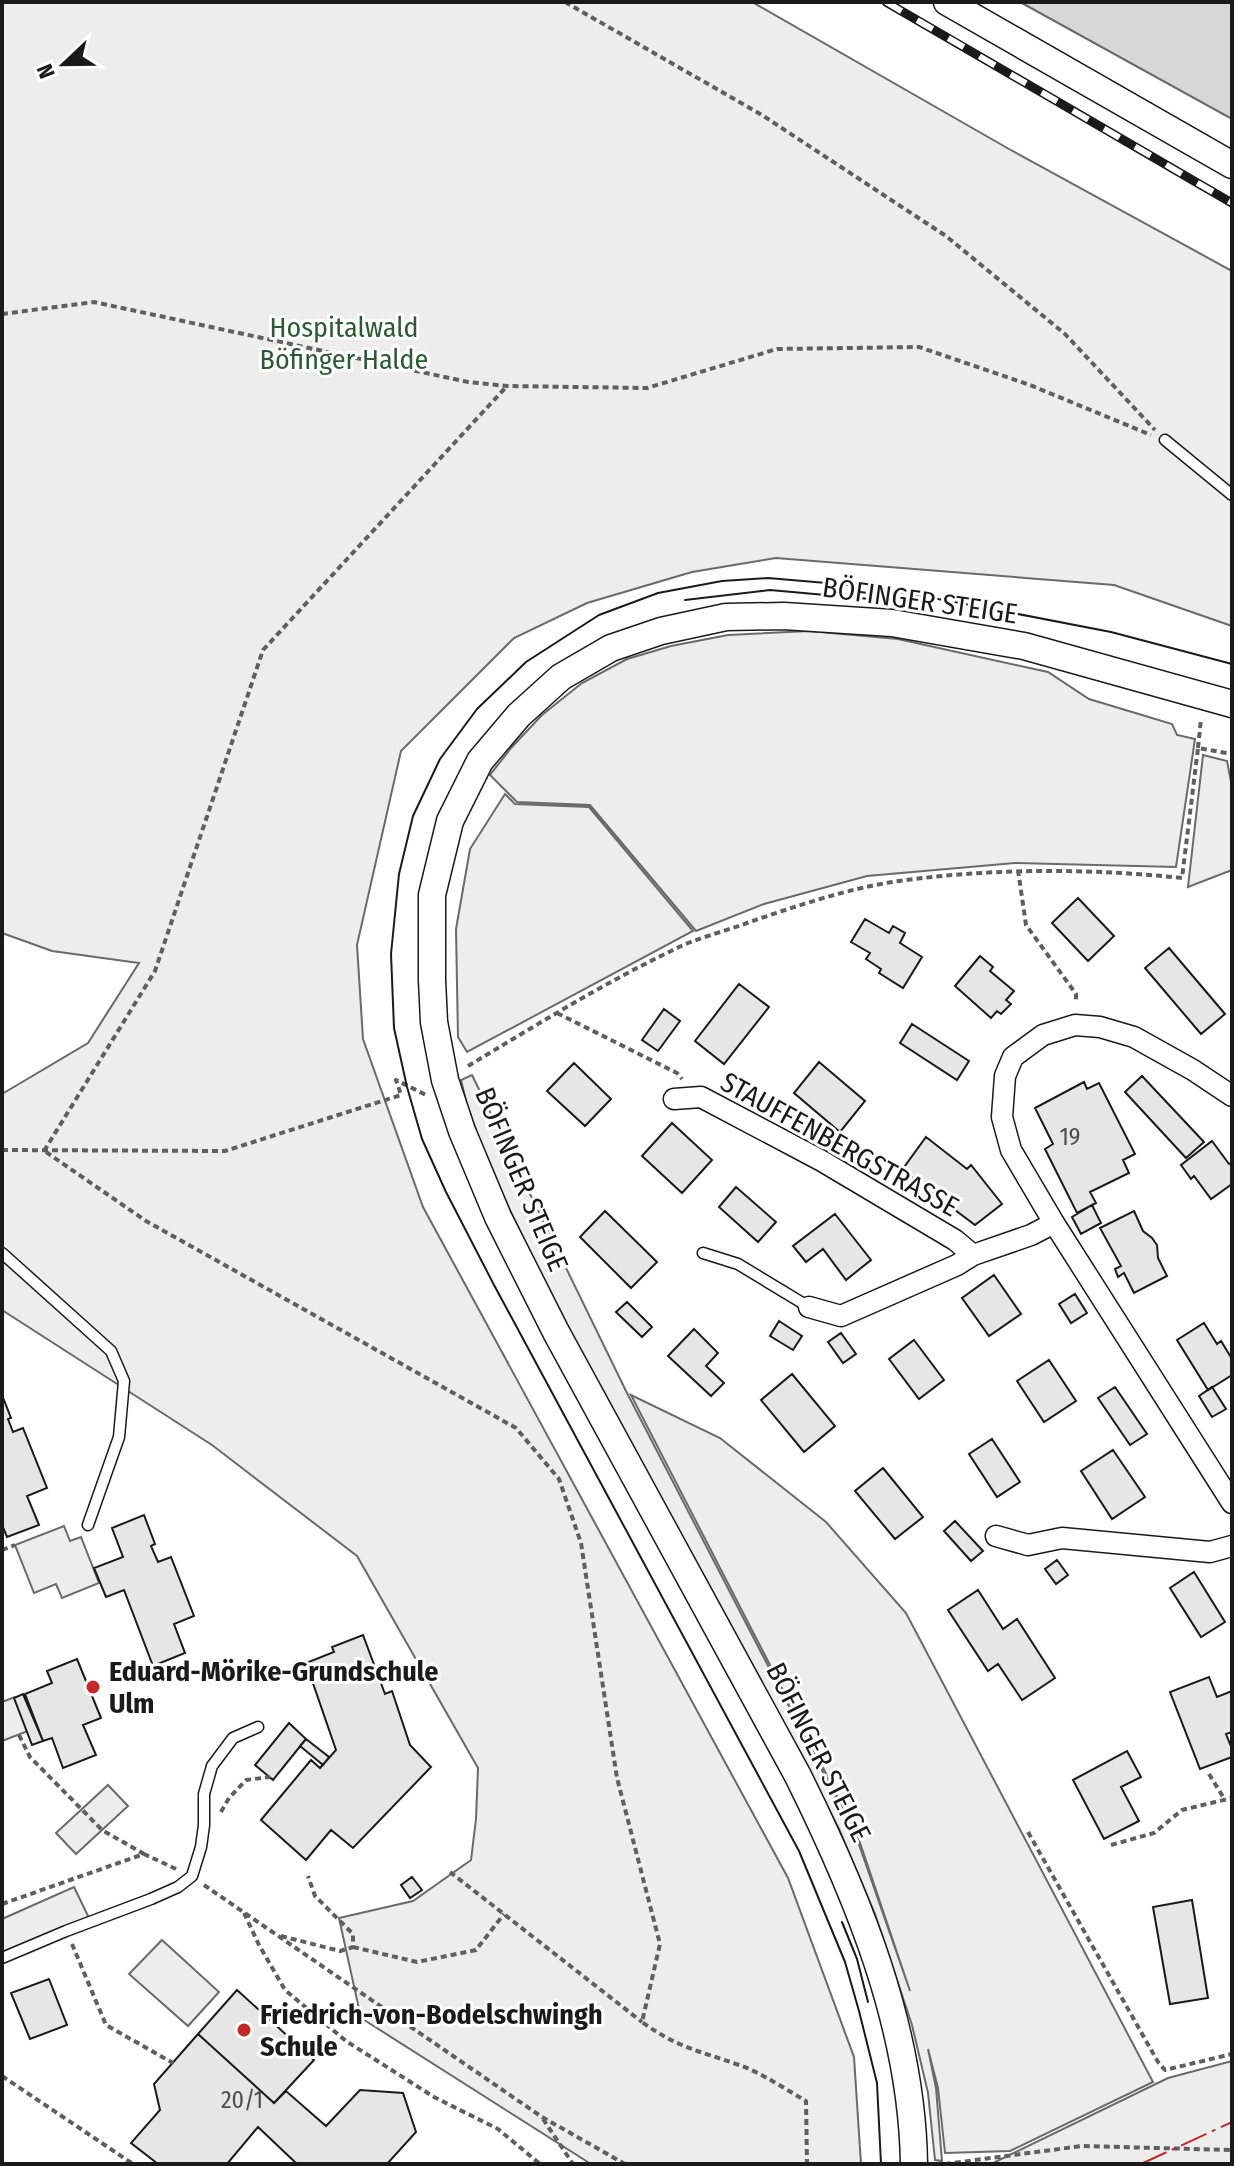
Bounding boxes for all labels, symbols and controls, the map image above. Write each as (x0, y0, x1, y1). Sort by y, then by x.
north arrow (24, 24, 104, 104)
text: N (31, 60, 61, 82)
park label: Hospitalwald Böfinger Halde (260, 311, 428, 376)
street label: BÖFINGER STEIGE (820, 570, 1019, 631)
street label: STAUFFENBERGSTRASSE (715, 1065, 964, 1224)
street label: BÖFINGER STEIGE (468, 1082, 575, 1276)
house number: 19 (1059, 1123, 1081, 1151)
place label: Eduard-Mörike-Grundschule Ulm (109, 1655, 438, 1720)
street label: BÖFINGER STEIGE (759, 1657, 878, 1847)
marker: Eduard-Mörike-Grundschule Ulm (84, 1678, 102, 1696)
place label: Friedrich-von-Bodelschwingh Schule (260, 1998, 603, 2063)
marker: Friedrich-von-Bodelschwingh Schule (235, 2021, 253, 2039)
house number: 20/1 (221, 2086, 263, 2114)

